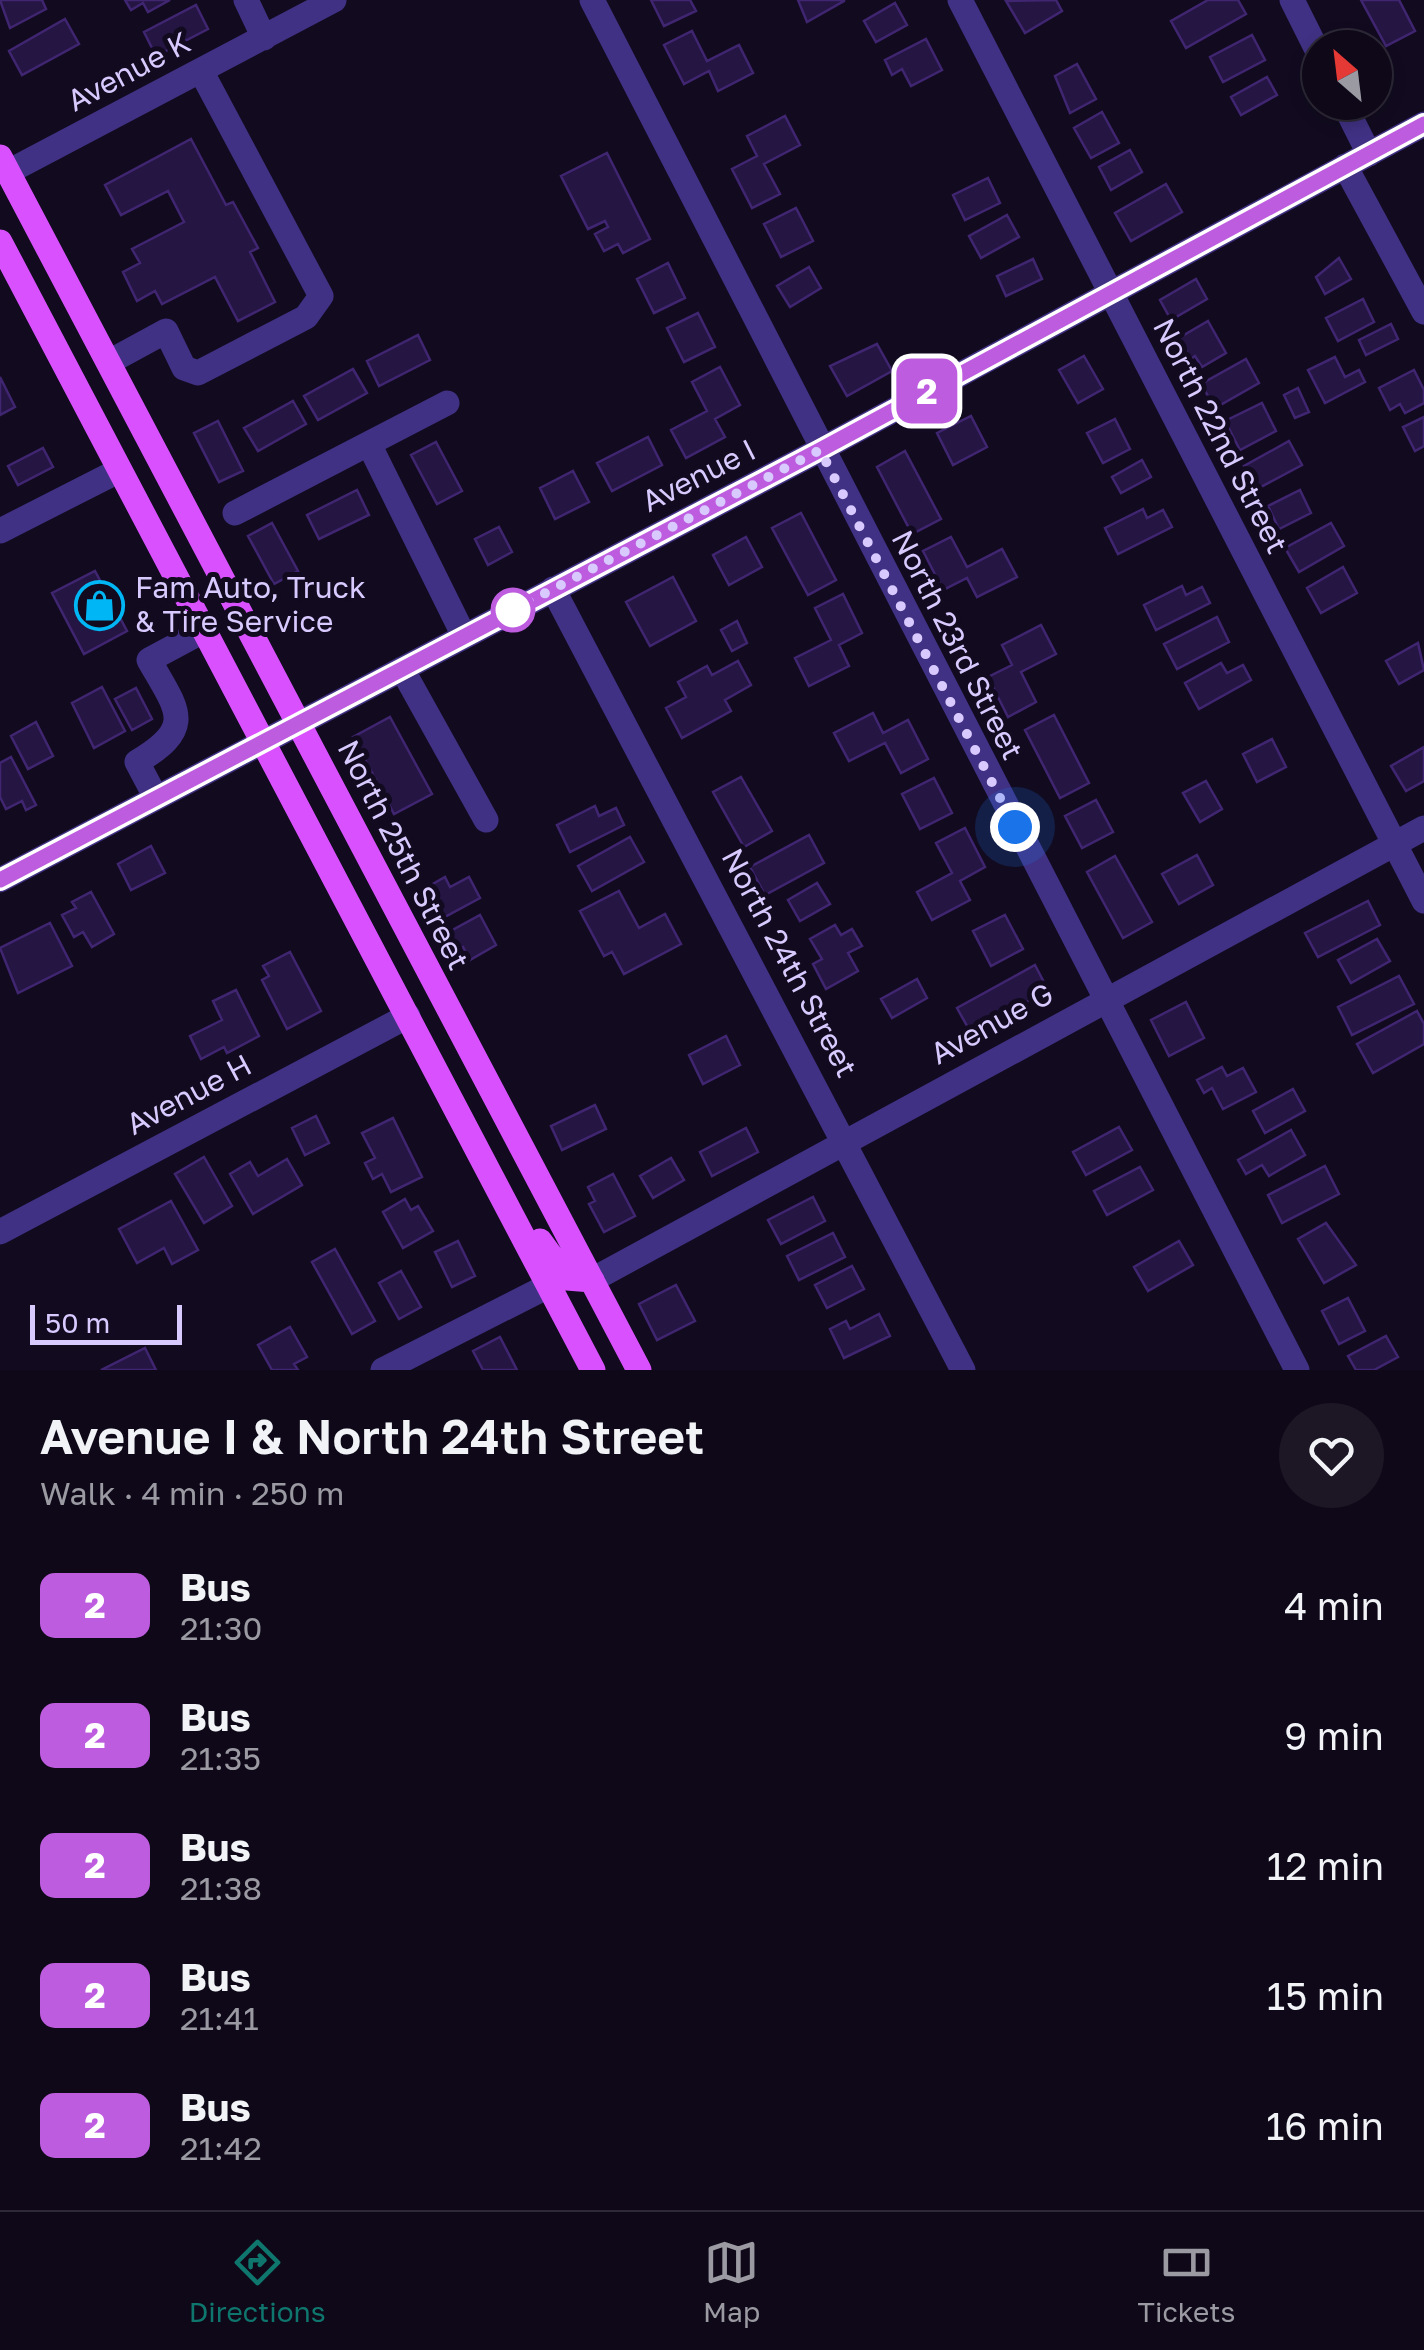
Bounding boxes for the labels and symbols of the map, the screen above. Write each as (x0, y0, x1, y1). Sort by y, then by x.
street label: Avenue K (61, 24, 196, 118)
north arrow (1302, 30, 1392, 120)
street label: North 22nd Street (1146, 312, 1296, 559)
line badge: 2 (894, 358, 960, 424)
street label: Avenue I (636, 431, 761, 519)
street label: North 23rd Street (885, 524, 1031, 765)
place label: Fam Auto, Truck & Tire Service (135, 569, 366, 639)
shop icon: Fam Auto, Truck & Tire Service (74, 579, 126, 631)
unlabelled marker (492, 589, 534, 631)
street label: North 25th Street (331, 734, 477, 975)
your location (990, 802, 1040, 852)
street label: North 24th Street (714, 842, 865, 1083)
street label: Avenue G (924, 975, 1059, 1071)
street label: Avenue H (120, 1046, 257, 1142)
scale bar (30, 1300, 182, 1344)

